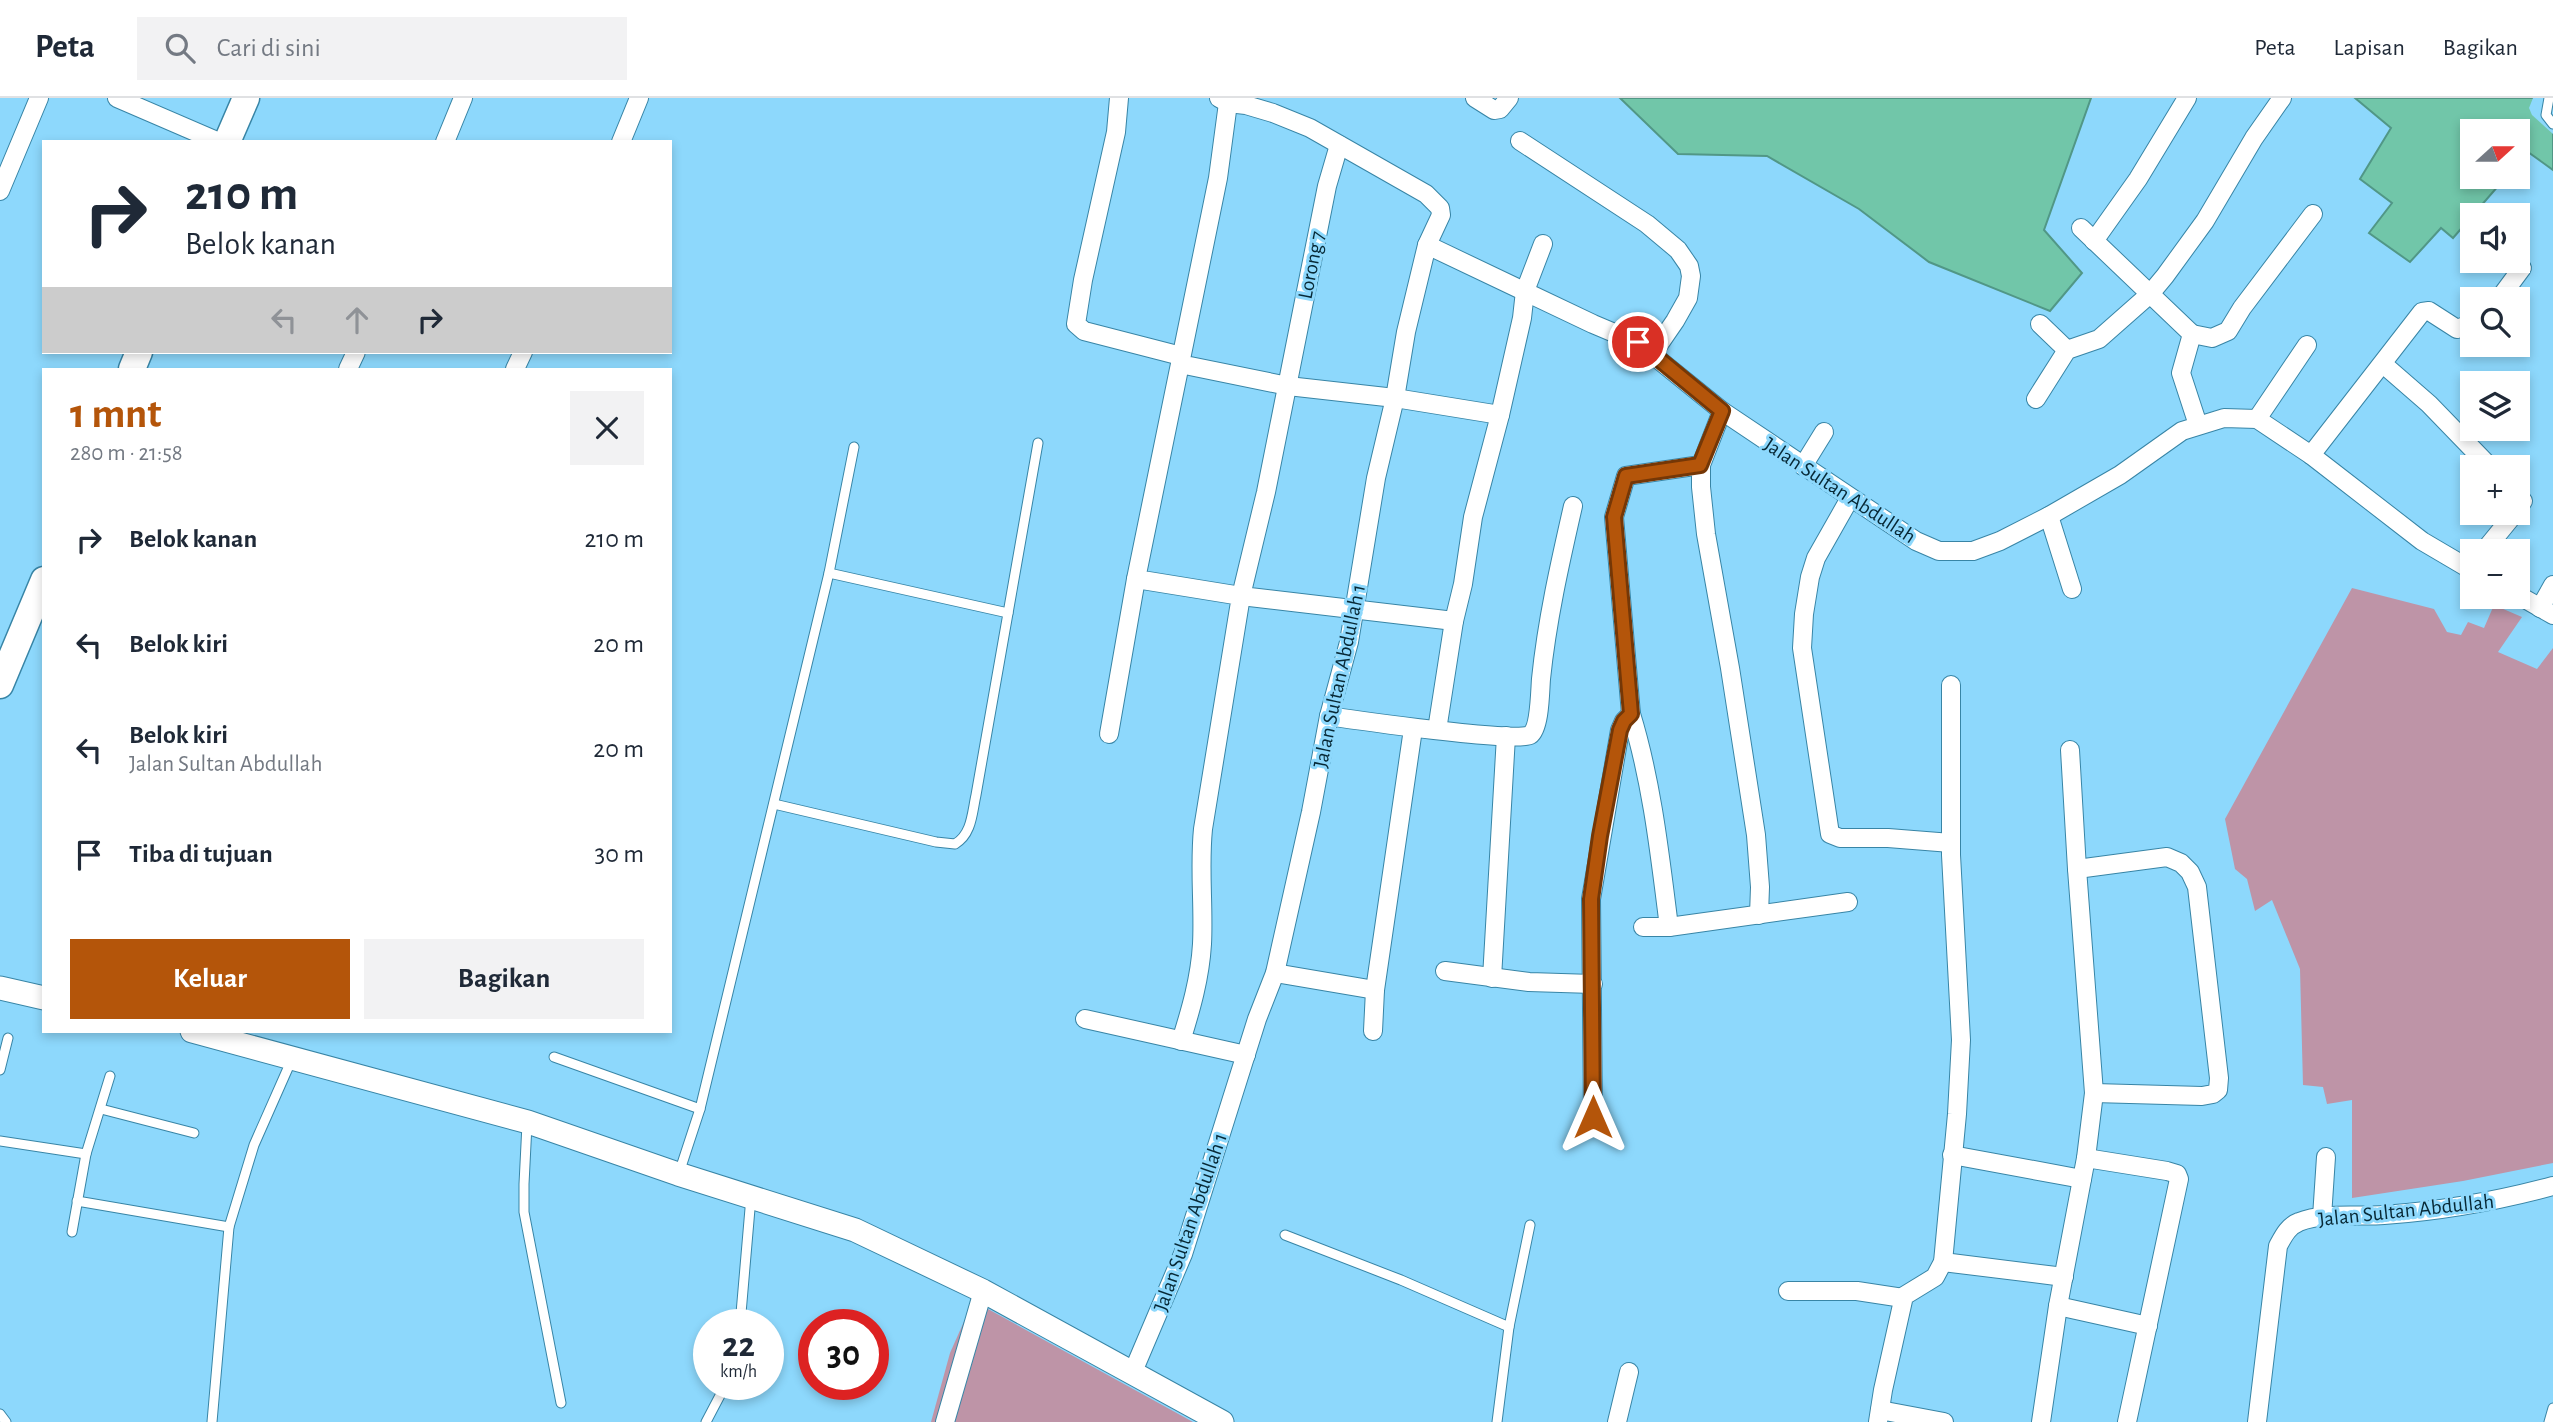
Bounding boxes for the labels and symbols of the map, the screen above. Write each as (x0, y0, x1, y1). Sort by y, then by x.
north arrow (2460, 119, 2530, 189)
street label: Lorong 7 (1295, 229, 1328, 301)
pin (1608, 312, 1668, 372)
street label: Jalan Sultan Abdullah (1760, 434, 1919, 547)
street label: Jalan Sultan Abdullah 1 (1310, 582, 1369, 770)
position arrow (1556, 1080, 1630, 1154)
street label: Jalan Sultan Abdullah 1 (1150, 1130, 1231, 1314)
street label: Jalan Sultan Abdullah (2317, 1191, 2495, 1230)
speed limit sign: 30 (798, 1309, 889, 1400)

